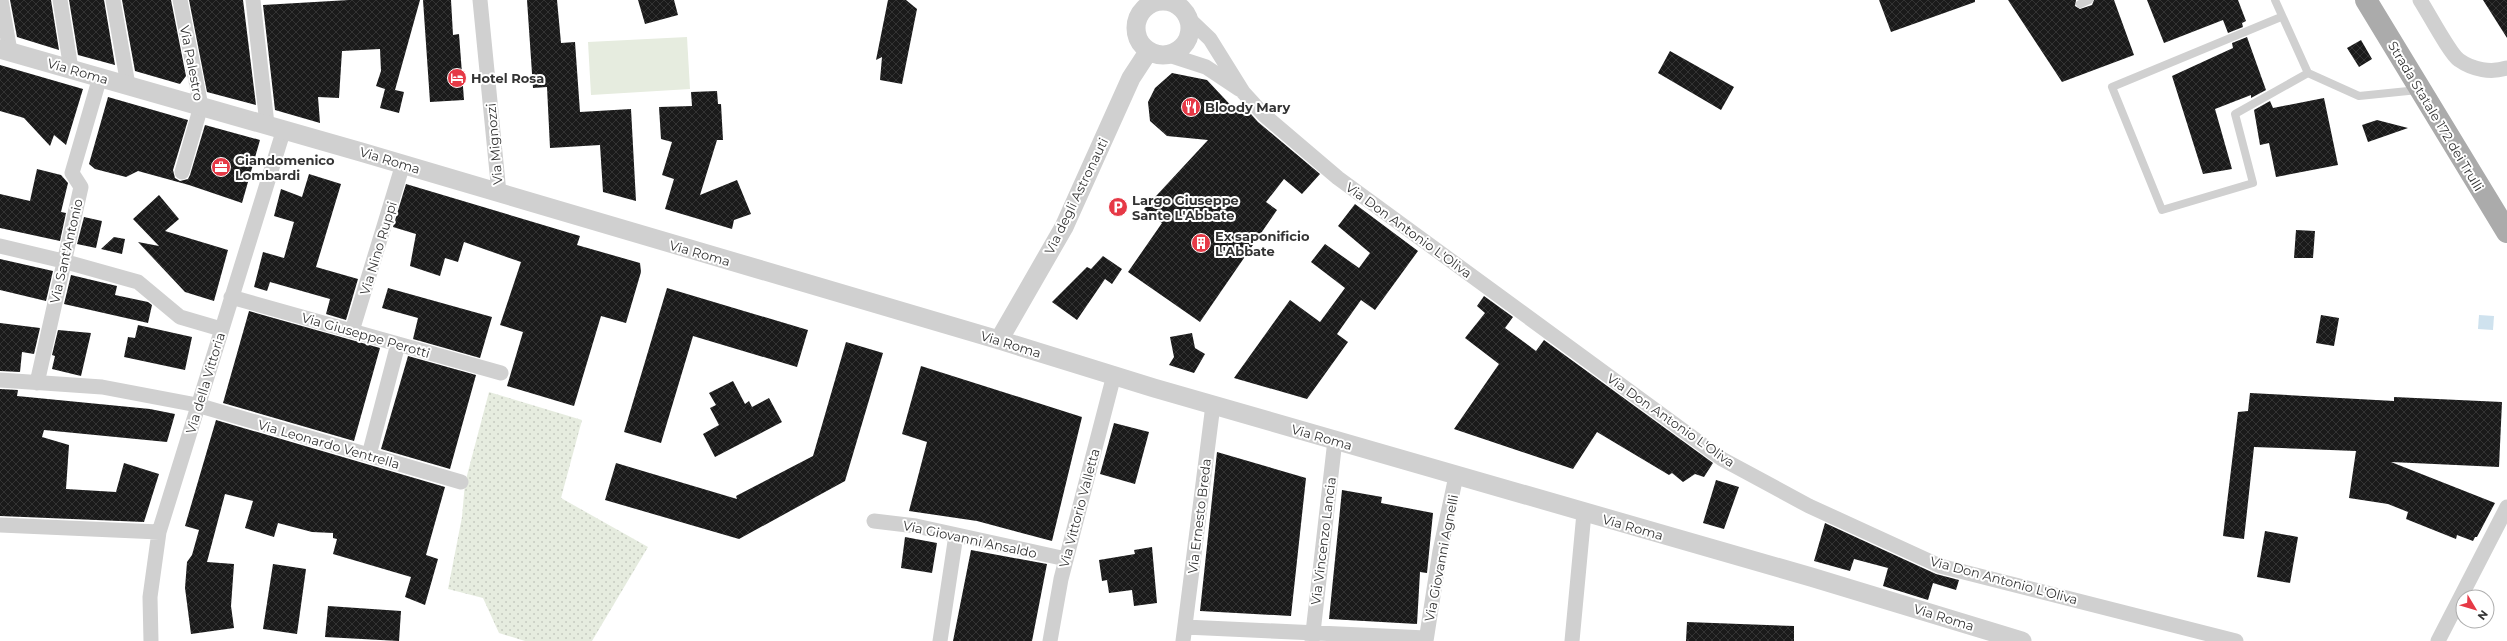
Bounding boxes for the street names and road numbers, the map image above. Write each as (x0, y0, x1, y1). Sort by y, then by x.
street label: Via Palestro (177, 24, 207, 102)
street label: Strada Statale 172 dei Trulli (2385, 38, 2487, 194)
street label: Via Roma (46, 55, 110, 87)
street label: Via Mignozzi (482, 103, 506, 185)
street label: Via degli Astronauti (1041, 135, 1111, 257)
street label: Via Roma (358, 143, 422, 177)
street label: Via Don Antonio L'Oliva (1343, 179, 1475, 281)
street label: Via Sant'Antonio (46, 197, 86, 305)
street label: Via Nino Ruppi (356, 199, 400, 297)
street label: Via Roma (668, 237, 732, 269)
street label: Via Giuseppe Perotti (300, 309, 432, 361)
street label: Via Roma (979, 327, 1043, 361)
street label: Via della Vittoria (182, 330, 228, 436)
street label: Via Don Antonio L'Oliva (1604, 370, 1738, 470)
street label: Via Leonardo Ventrella (256, 416, 402, 472)
street label: Via Roma (1290, 421, 1354, 453)
street label: Via Vittorio Valletta (1055, 447, 1103, 569)
street label: Via Ernesto Breda (1184, 457, 1214, 575)
street label: Via Vincenzo Lancia (1307, 476, 1339, 606)
street label: Via Giovanni Agnelli (1421, 493, 1461, 623)
street label: Via Roma (1601, 511, 1665, 543)
street label: Via Giovanni Ansaldo (902, 517, 1038, 561)
street label: Via Don Antonio L'Oliva (1928, 553, 2080, 607)
street label: Via Roma (1912, 600, 1976, 634)

